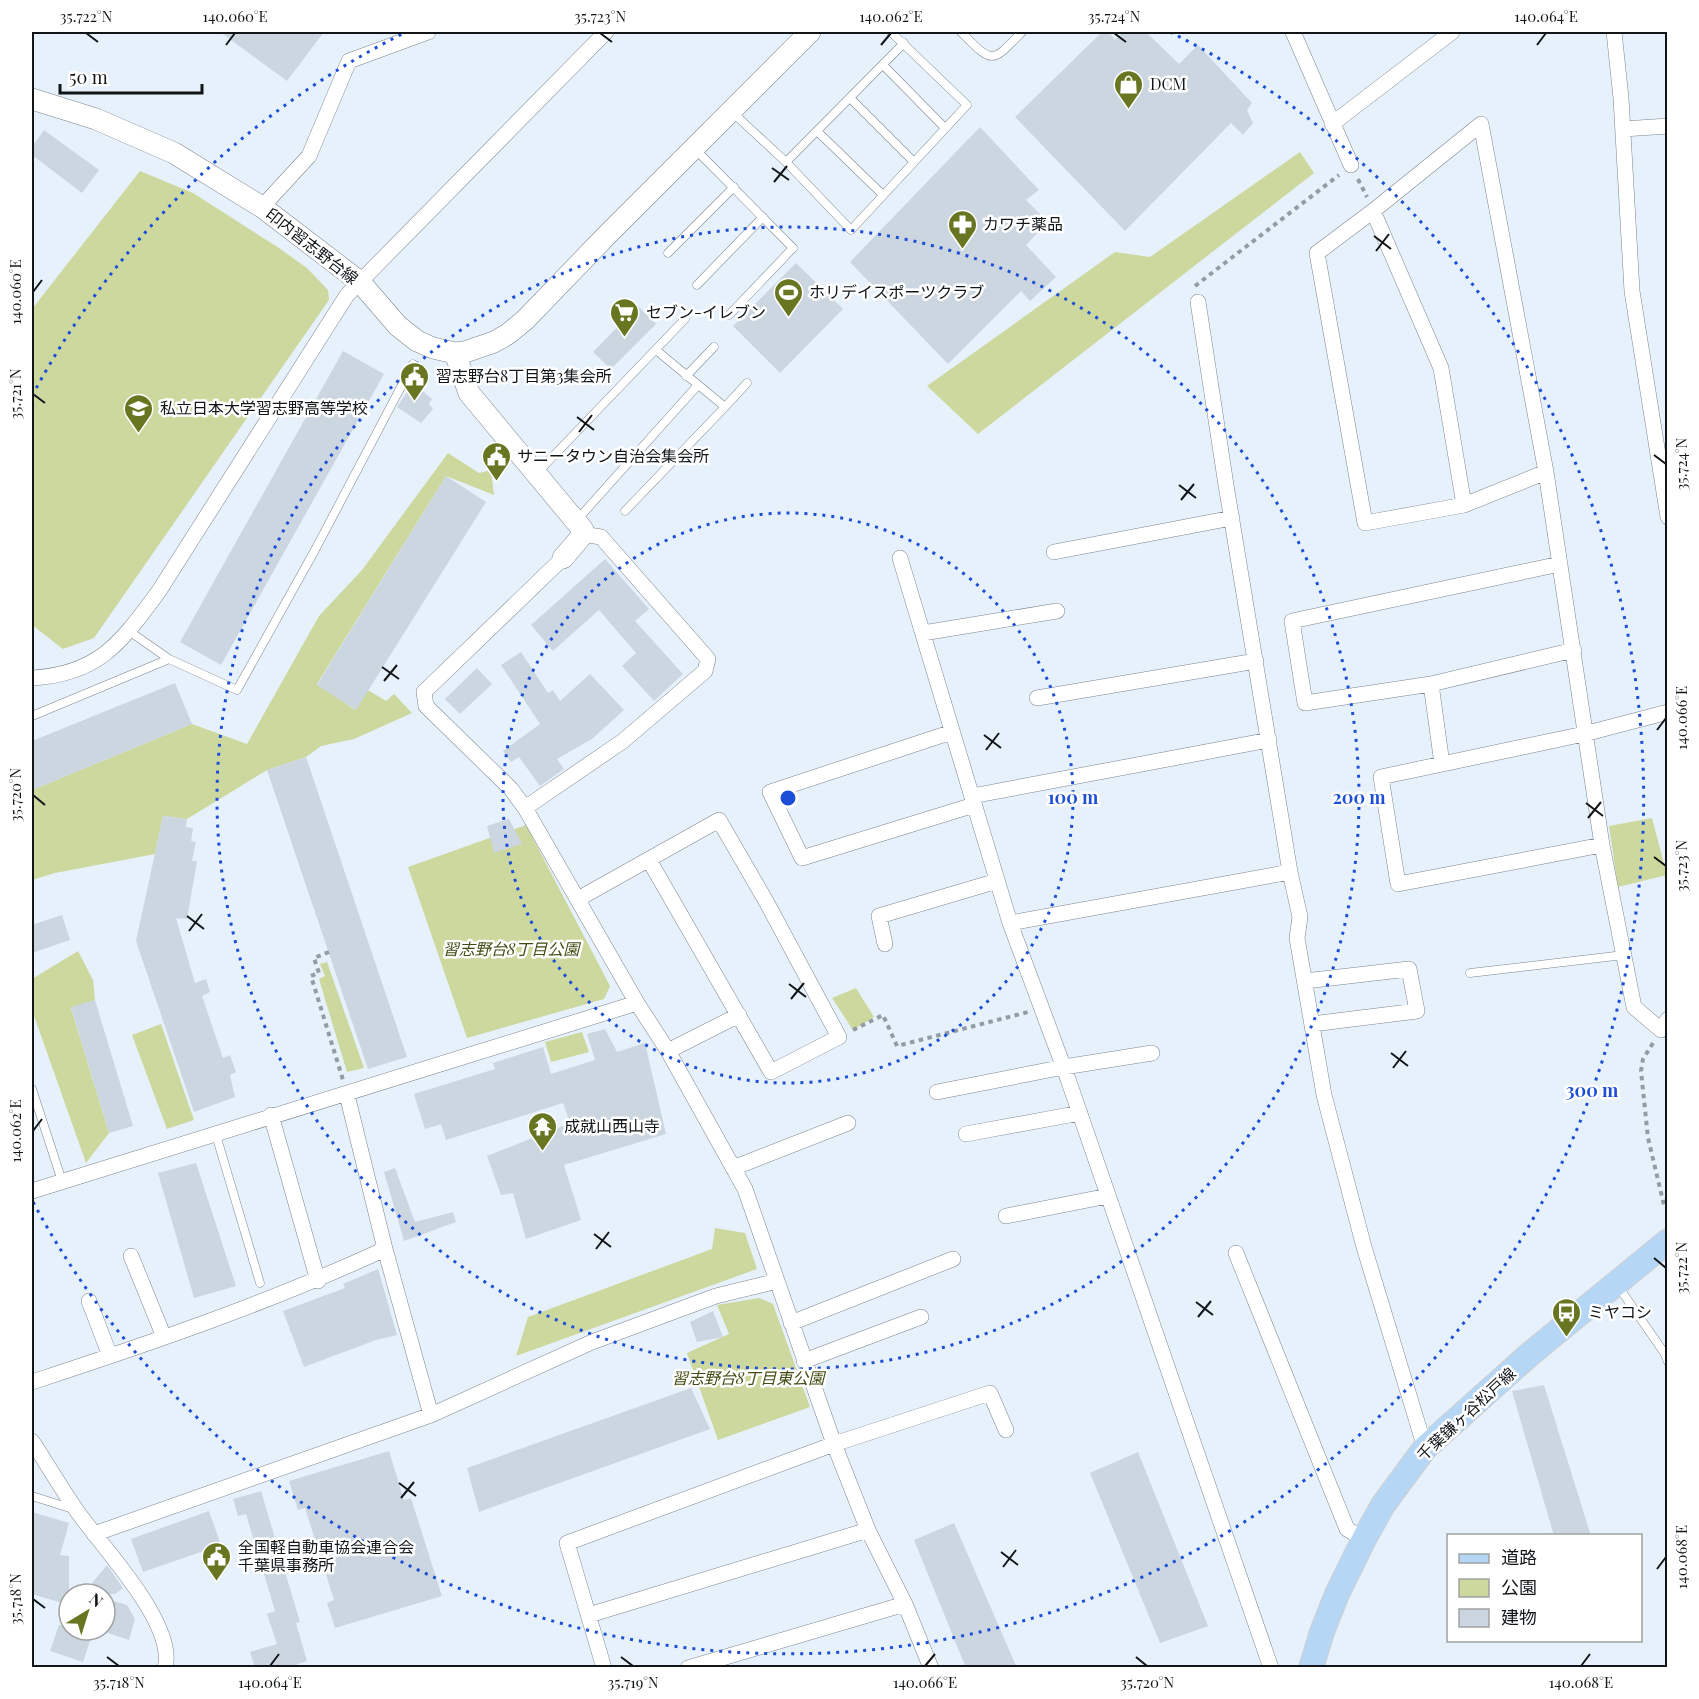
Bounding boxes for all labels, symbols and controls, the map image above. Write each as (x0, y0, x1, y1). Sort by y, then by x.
text: 35.722°N (60, 6, 113, 26)
text: 140.060°E (202, 6, 268, 26)
text: 35.723°N (574, 6, 626, 26)
text: 140.062°E (859, 6, 923, 26)
text: 35.724°N (1088, 6, 1141, 26)
text: 140.064°E (1514, 6, 1578, 26)
scale bar (60, 57, 202, 95)
text: 50 m (69, 65, 108, 89)
shop icon: DCM (1113, 68, 1145, 110)
place label: DCM (1150, 73, 1187, 94)
street label: 印内習志野台線 (262, 203, 363, 288)
pharmacy icon: カワチ薬品 (946, 208, 978, 250)
place label: カワチ薬品 (983, 213, 1063, 234)
text: 140.060°E (5, 259, 25, 325)
sports icon: ホリデイスポーツクラブ (772, 276, 804, 318)
place label: ホリデイスポーツクラブ (809, 281, 984, 302)
supermarket icon: セブン-イレブン (609, 296, 641, 338)
place label: セブン-イレブン (646, 301, 766, 322)
public building icon: 習志野台8丁目第3集会所 (399, 360, 431, 402)
place label: 習志野台8丁目第3集会所 (436, 365, 612, 386)
text: 35.721°N (5, 368, 25, 419)
school or university icon: 私立日本大学習志野高等学校 (123, 392, 155, 434)
place label: 私立日本大学習志野高等学校 (160, 397, 368, 418)
text: 35.724°N (1671, 437, 1691, 490)
public building icon: サニータウン自治会集会所 (480, 440, 512, 482)
place label: サニータウン自治会集会所 (517, 445, 709, 466)
text: 140.066°E (1671, 686, 1691, 750)
text: 35.720°N (5, 768, 25, 822)
text: 100 m (1048, 785, 1099, 809)
text: 200 m (1332, 785, 1386, 809)
centre of rings (778, 788, 798, 808)
text: 35.723°N (1671, 840, 1691, 892)
park label: 習志野台8丁目公園 (443, 938, 581, 959)
text: 300 m (1566, 1078, 1619, 1102)
text: 140.062°E (5, 1099, 25, 1163)
temple icon: 成就山西山寺 (527, 1110, 559, 1152)
place label: 成就山西山寺 (564, 1115, 660, 1136)
text: 35.722°N (1671, 1241, 1691, 1294)
bus stop icon: ミヤコシ (1551, 1296, 1583, 1338)
place label: ミヤコシ (1588, 1301, 1652, 1322)
street label: 千葉鎌ヶ谷松戸線 (1412, 1362, 1520, 1465)
park label: 習志野台8丁目東公園 (672, 1367, 826, 1388)
text: 140.068°E (1671, 1525, 1691, 1589)
legend (1447, 1534, 1642, 1642)
place label: 全国軽自動車協会連合会 千葉県事務所 (238, 1536, 414, 1575)
public building icon: 全国軽自動車協会連合会 千葉県事務所 (201, 1540, 233, 1582)
text: 道路 (1501, 1545, 1537, 1569)
text: 35.718°N (5, 1573, 25, 1625)
text: 公園 (1501, 1575, 1537, 1599)
north arrow (57, 1582, 117, 1642)
text: N (86, 1588, 108, 1612)
text: 建物 (1501, 1605, 1537, 1629)
text: 35.718°N (93, 1672, 145, 1692)
text: 140.064°E (238, 1672, 302, 1692)
text: 35.719°N (607, 1672, 659, 1692)
text: 140.066°E (893, 1672, 957, 1692)
text: 35.720°N (1120, 1672, 1174, 1692)
text: 140.068°E (1549, 1672, 1613, 1692)

